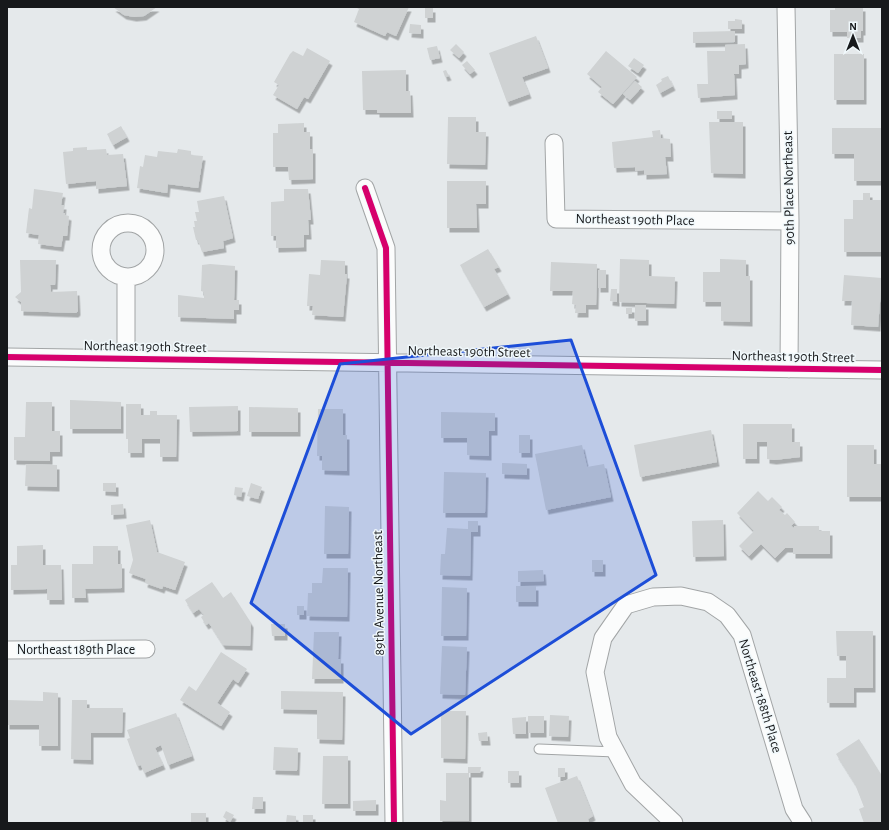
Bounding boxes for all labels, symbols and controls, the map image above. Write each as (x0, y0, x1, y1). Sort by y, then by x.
north arrow (833, 16, 873, 56)
text: N (849, 21, 857, 32)
street label: 90th Place Northeast (781, 130, 797, 245)
street label: Northeast 190th Place (575, 212, 695, 228)
street label: Northeast 190th Street (83, 339, 207, 355)
street label: Northeast 190th Street (407, 344, 531, 360)
street label: Northeast 190th Street (731, 349, 855, 365)
street label: 89th Avenue Northeast (371, 530, 387, 656)
street label: Northeast 188th Place (736, 637, 784, 755)
street label: Northeast 189th Place (17, 643, 135, 657)

